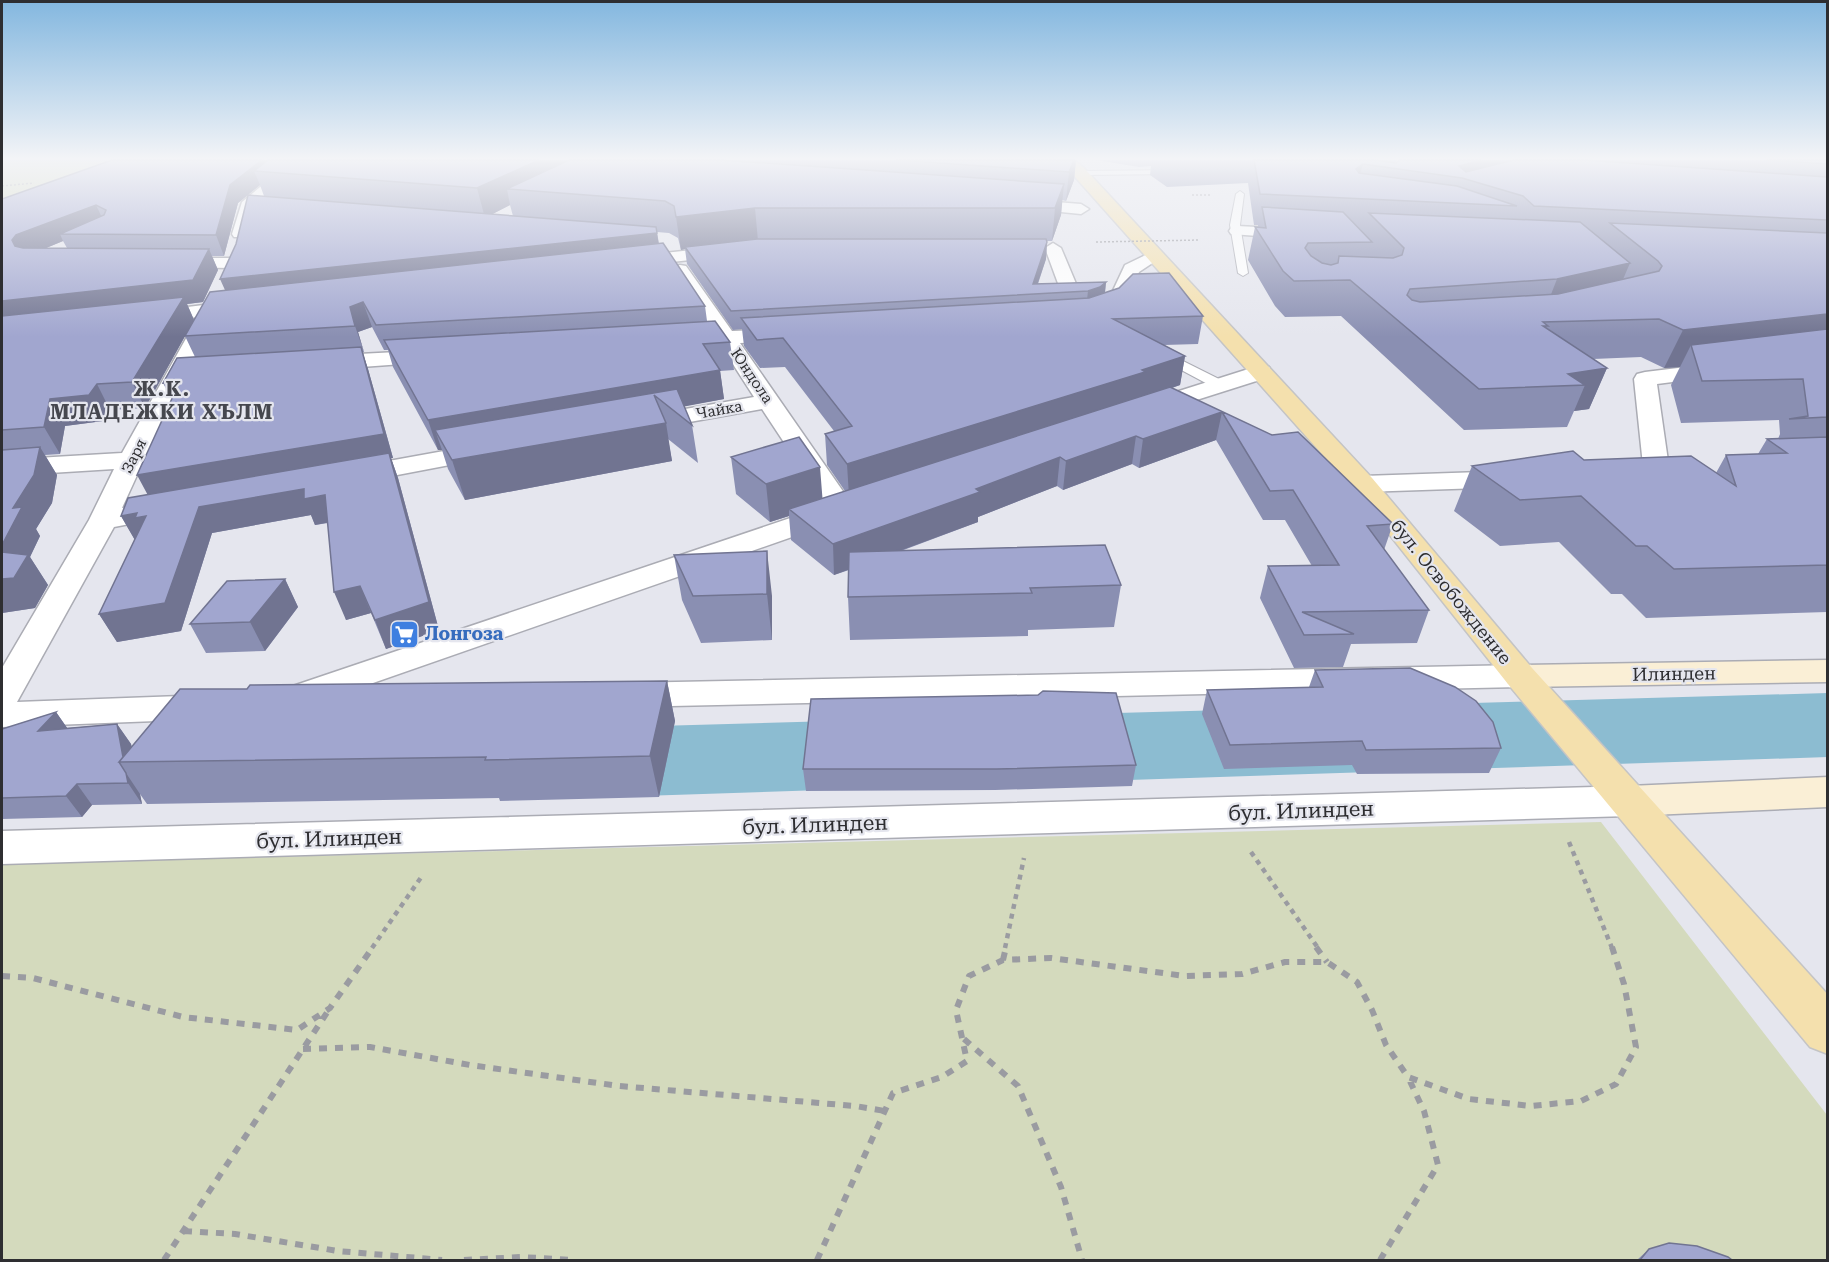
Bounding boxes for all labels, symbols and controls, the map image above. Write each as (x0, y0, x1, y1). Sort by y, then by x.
street label: Юндола (727, 345, 777, 407)
district label: Ж.К. МЛАДЕЖКИ ХЪЛМ (50, 377, 274, 424)
street label: Чайка (694, 397, 744, 423)
street label: Заря (118, 436, 150, 476)
street label: бул. Освобождение (1387, 515, 1516, 668)
supermarket icon: Лонгоза (388, 618, 420, 650)
place label: Лонгоза (425, 623, 504, 644)
street label: Илинден (1632, 662, 1716, 685)
street label: бул. Илинден (1228, 796, 1374, 826)
street label: бул. Илинден (742, 810, 888, 840)
street label: бул. Илинден (256, 824, 402, 854)

